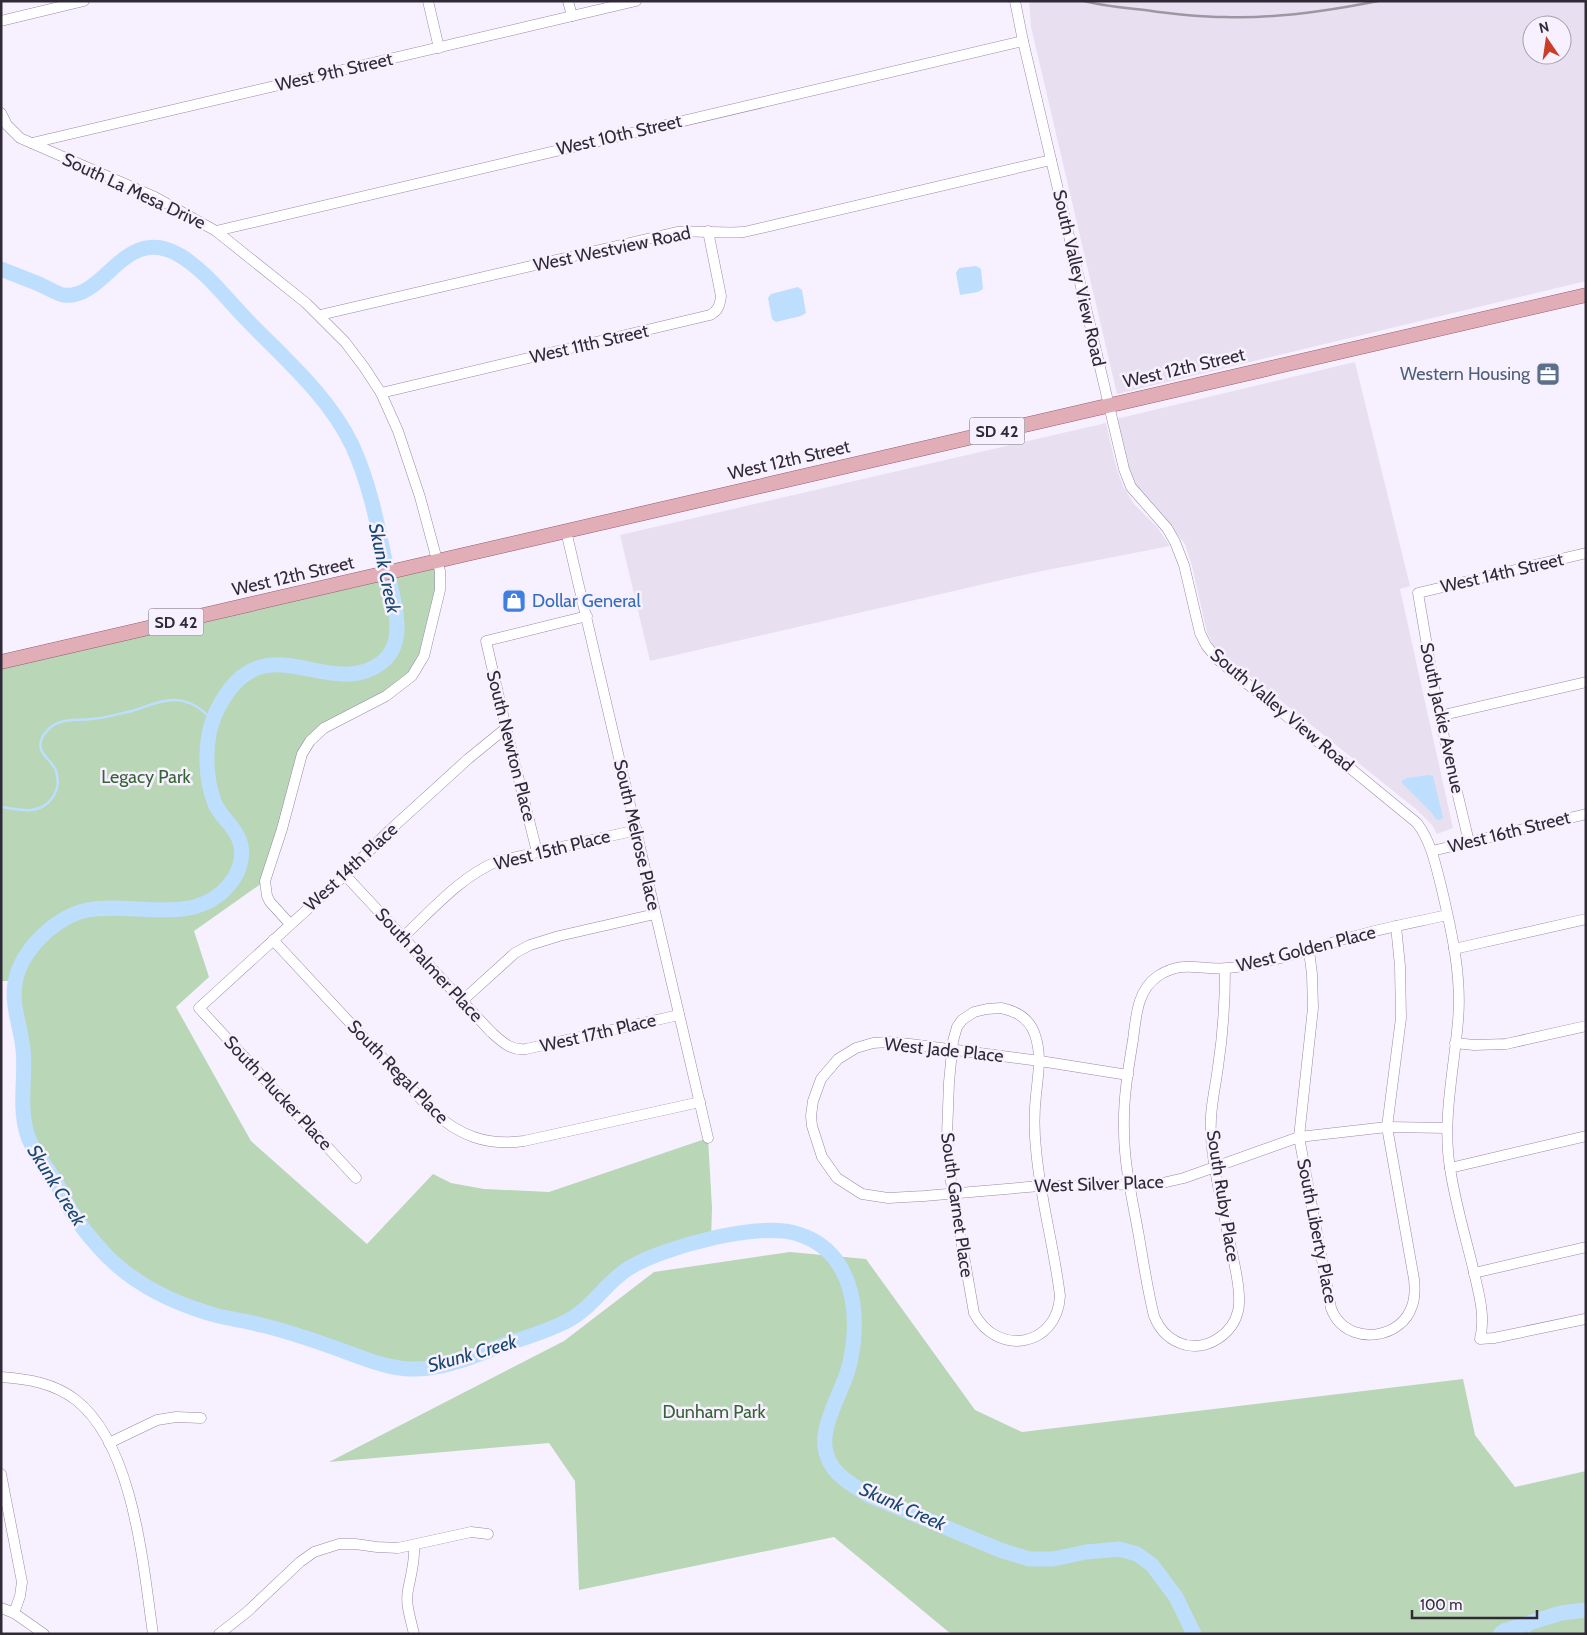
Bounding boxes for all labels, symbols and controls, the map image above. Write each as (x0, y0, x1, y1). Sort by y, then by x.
north arrow (1522, 15, 1572, 65)
text: N (1537, 17, 1551, 37)
street label: West 9th Street (273, 48, 395, 96)
street label: West 10th Street (554, 110, 684, 160)
street label: South La Mesa Drive (59, 148, 209, 234)
street label: South Valley View Road (1048, 188, 1110, 368)
street label: West Westview Road (531, 222, 693, 276)
street label: West 11th Street (528, 320, 650, 368)
street label: West 12th Street (1121, 343, 1247, 393)
office icon: Western Housing (1535, 361, 1561, 387)
place label: Western Housing (1400, 363, 1531, 385)
road number: SD 42 (970, 418, 1024, 444)
street label: West 12th Street (726, 435, 852, 485)
water label: Skunk Creek (364, 521, 405, 616)
street label: West 14th Street (1438, 548, 1566, 598)
street label: West 12th Street (230, 551, 356, 601)
shop icon: Dollar General (501, 588, 527, 614)
place label: Dollar General (532, 590, 641, 612)
road number: SD 42 (148, 608, 204, 636)
street label: South Jackie Avenue (1415, 641, 1469, 795)
street label: South Valley View Road (1206, 644, 1358, 776)
street label: South Newton Place (482, 668, 540, 824)
street label: South Melrose Place (609, 757, 665, 913)
park label: Legacy Park (101, 766, 192, 788)
street label: West 16th Street (1446, 806, 1572, 858)
street label: West 14th Place (300, 818, 402, 916)
street label: West 15th Place (492, 825, 612, 875)
street label: South Palmer Place (371, 903, 487, 1027)
street label: West Golden Place (1234, 921, 1378, 977)
street label: West 17th Place (538, 1009, 658, 1057)
street label: South Regal Place (343, 1016, 453, 1128)
street label: South Plucker Place (219, 1031, 337, 1155)
street label: West Jade Place (883, 1033, 1005, 1067)
street label: South Ruby Place (1202, 1129, 1244, 1263)
street label: South Garnet Place (936, 1131, 978, 1279)
water label: Skunk Creek (23, 1140, 91, 1231)
street label: South Liberty Place (1292, 1157, 1342, 1305)
street label: West Silver Place (1034, 1171, 1164, 1197)
water label: Skunk Creek (425, 1330, 520, 1377)
park label: Dunham Park (662, 1401, 766, 1423)
water label: Skunk Creek (856, 1477, 950, 1536)
scale bar (1412, 1588, 1537, 1620)
text: 100 m (1420, 1596, 1462, 1614)

